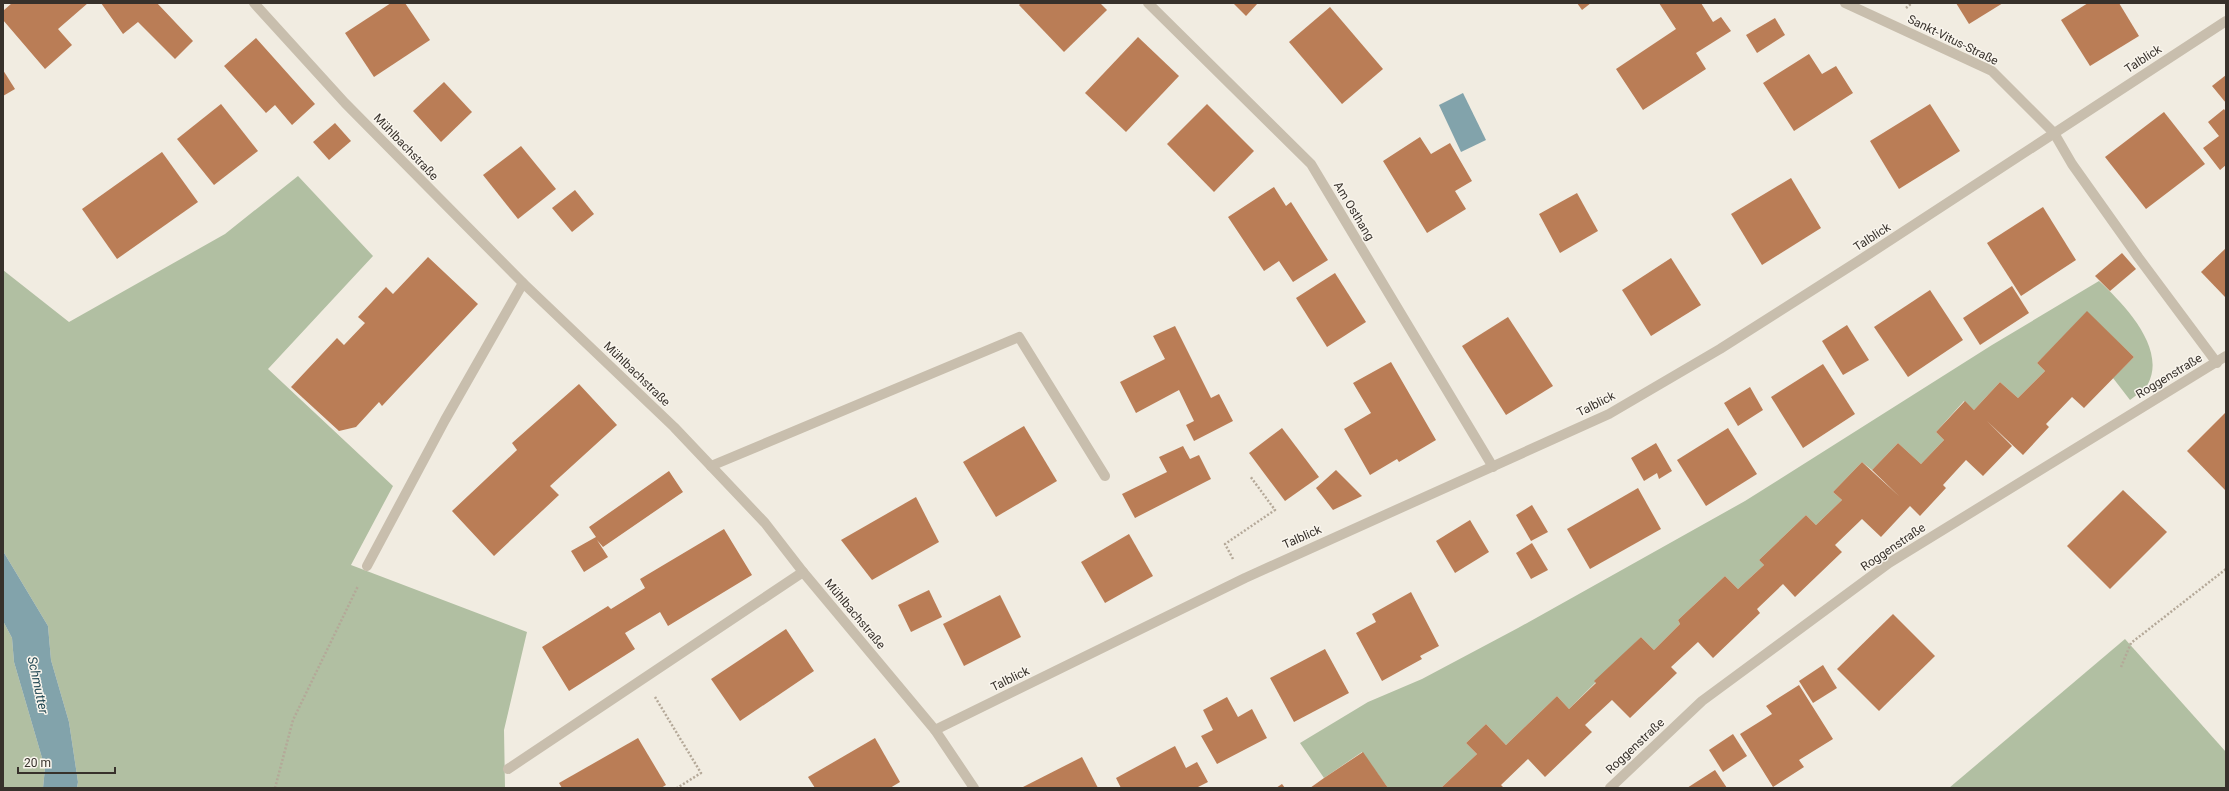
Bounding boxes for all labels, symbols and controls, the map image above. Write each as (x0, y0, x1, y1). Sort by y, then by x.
street label: Sankt-Vitus-Straße (1905, 12, 2001, 68)
street label: Talblick (2122, 41, 2165, 76)
street label: Mühlbachstraße (371, 111, 441, 183)
street label: Am Osthang (1331, 179, 1377, 243)
street label: Talblick (1851, 219, 1894, 254)
street label: Mühlbachstraße (601, 339, 673, 409)
street label: Roggenstraße (2133, 351, 2205, 401)
street label: Talblick (1575, 388, 1618, 420)
street label: Roggenstraße (1858, 520, 1928, 574)
street label: Talblick (1280, 522, 1324, 552)
street label: Mühlbachstraße (822, 576, 888, 652)
water label: Schmutter (25, 655, 52, 716)
street label: Talblick (989, 663, 1032, 694)
street label: Roggenstraße (1603, 715, 1667, 777)
scale bar (18, 749, 115, 775)
text: 20 m (24, 756, 51, 770)

